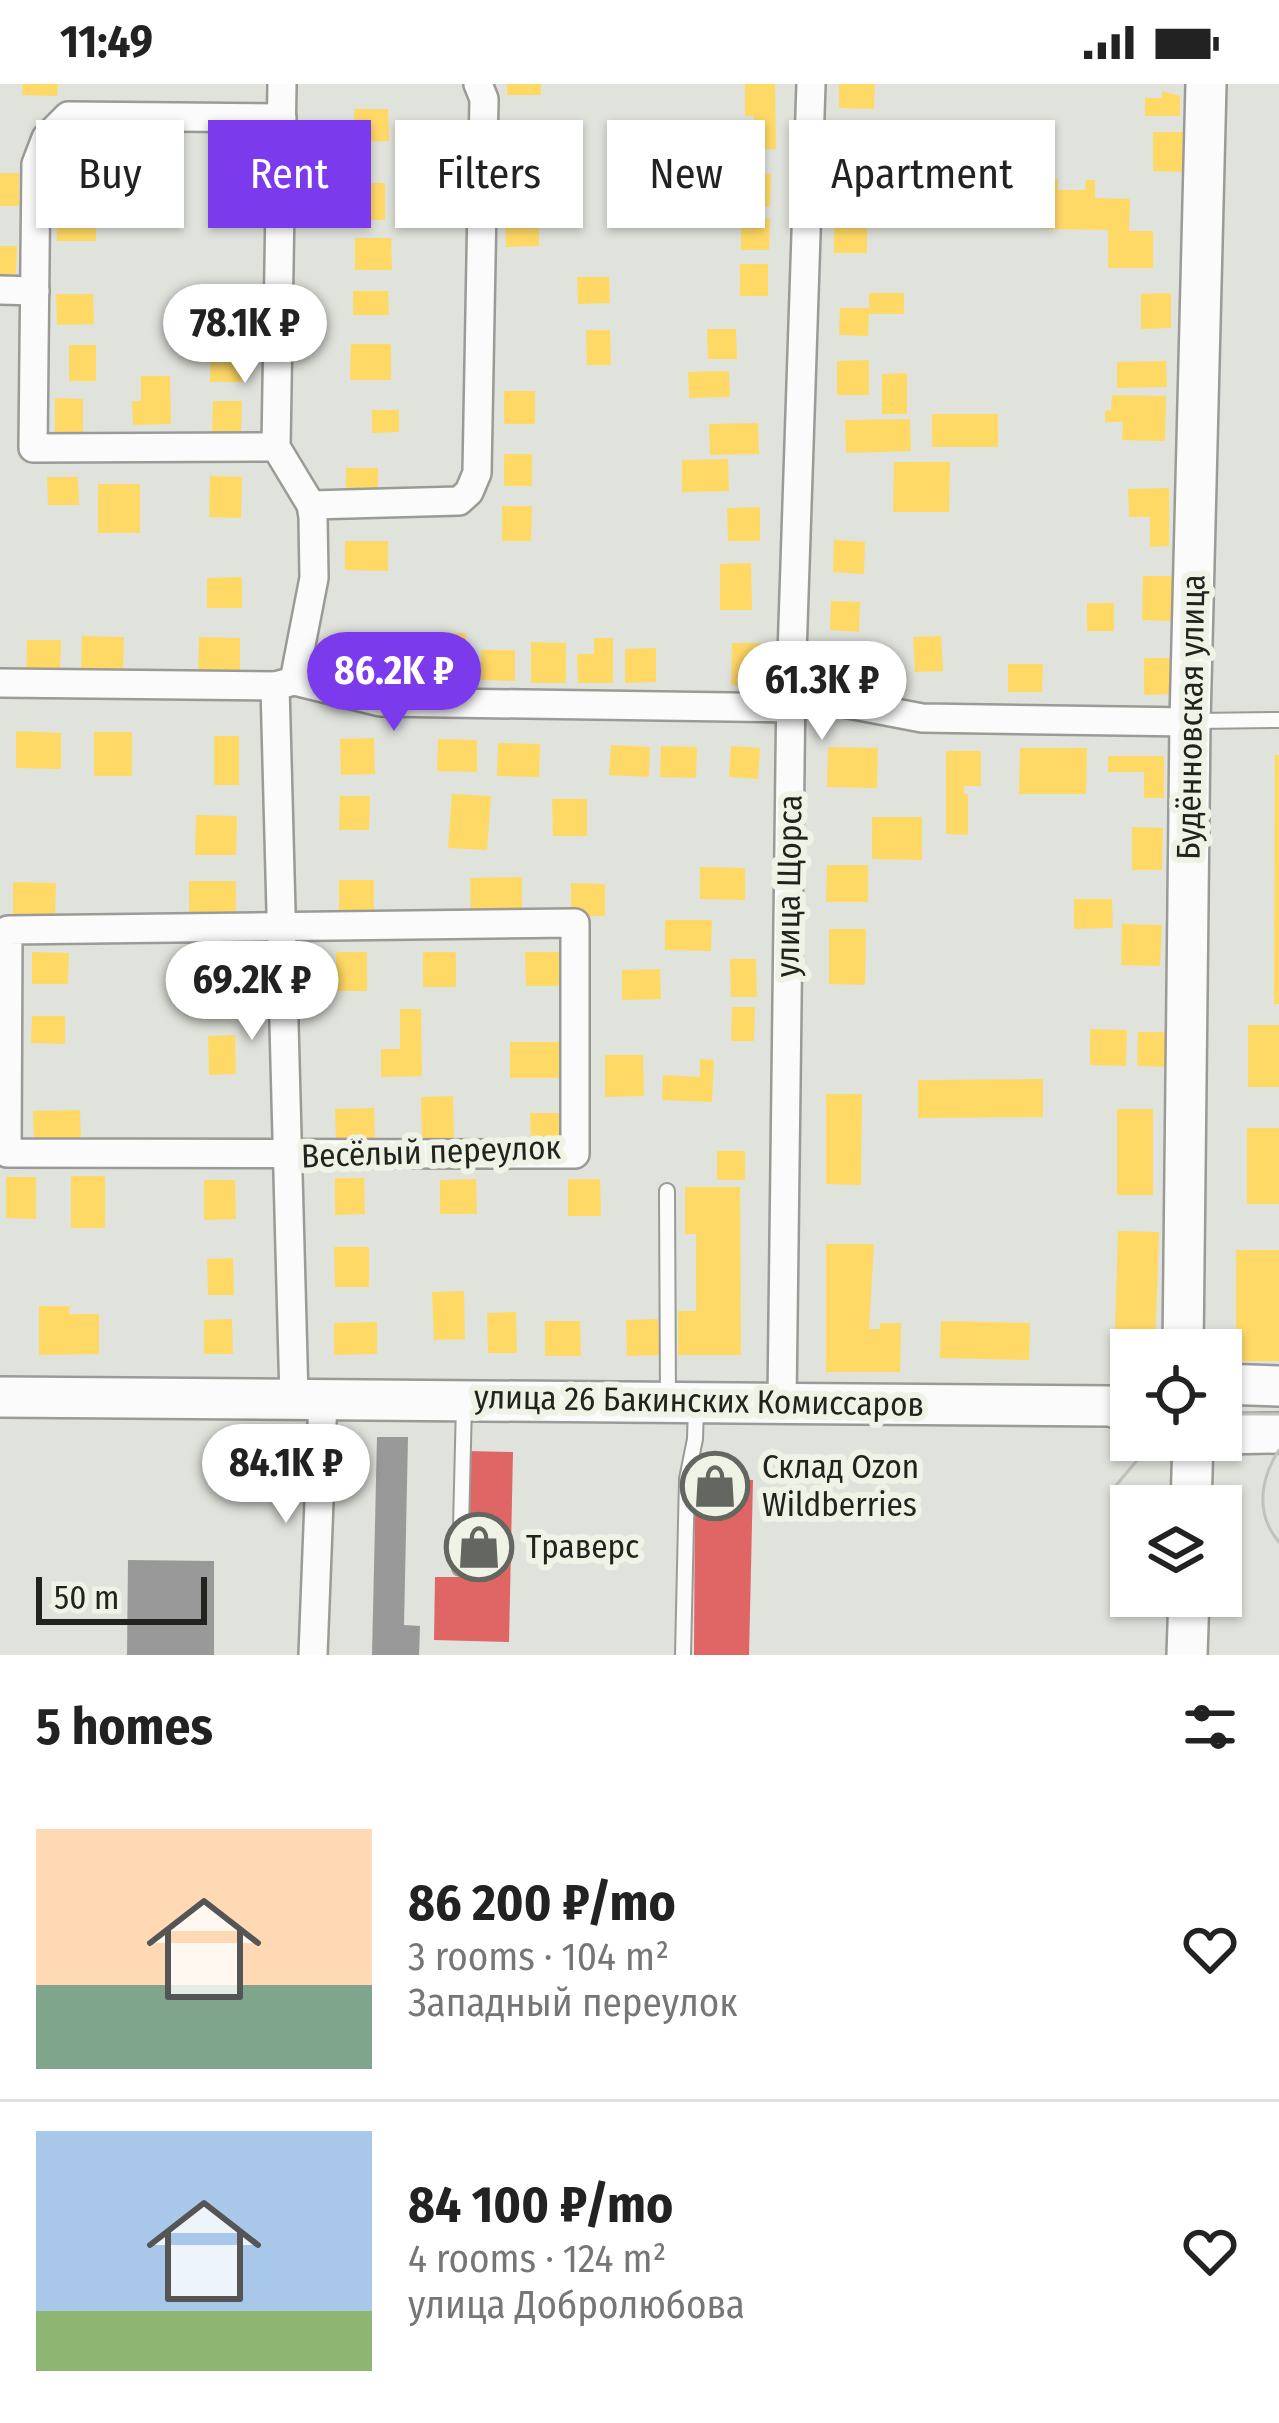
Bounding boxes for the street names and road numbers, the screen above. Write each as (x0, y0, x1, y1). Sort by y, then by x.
street label: Будённовская улица (1169, 574, 1213, 860)
street label: улица Щорса (767, 794, 811, 978)
street label: Весёлый переулок (300, 1127, 562, 1177)
street label: улица 26 Бакинских Комиссаров (474, 1377, 924, 1425)

